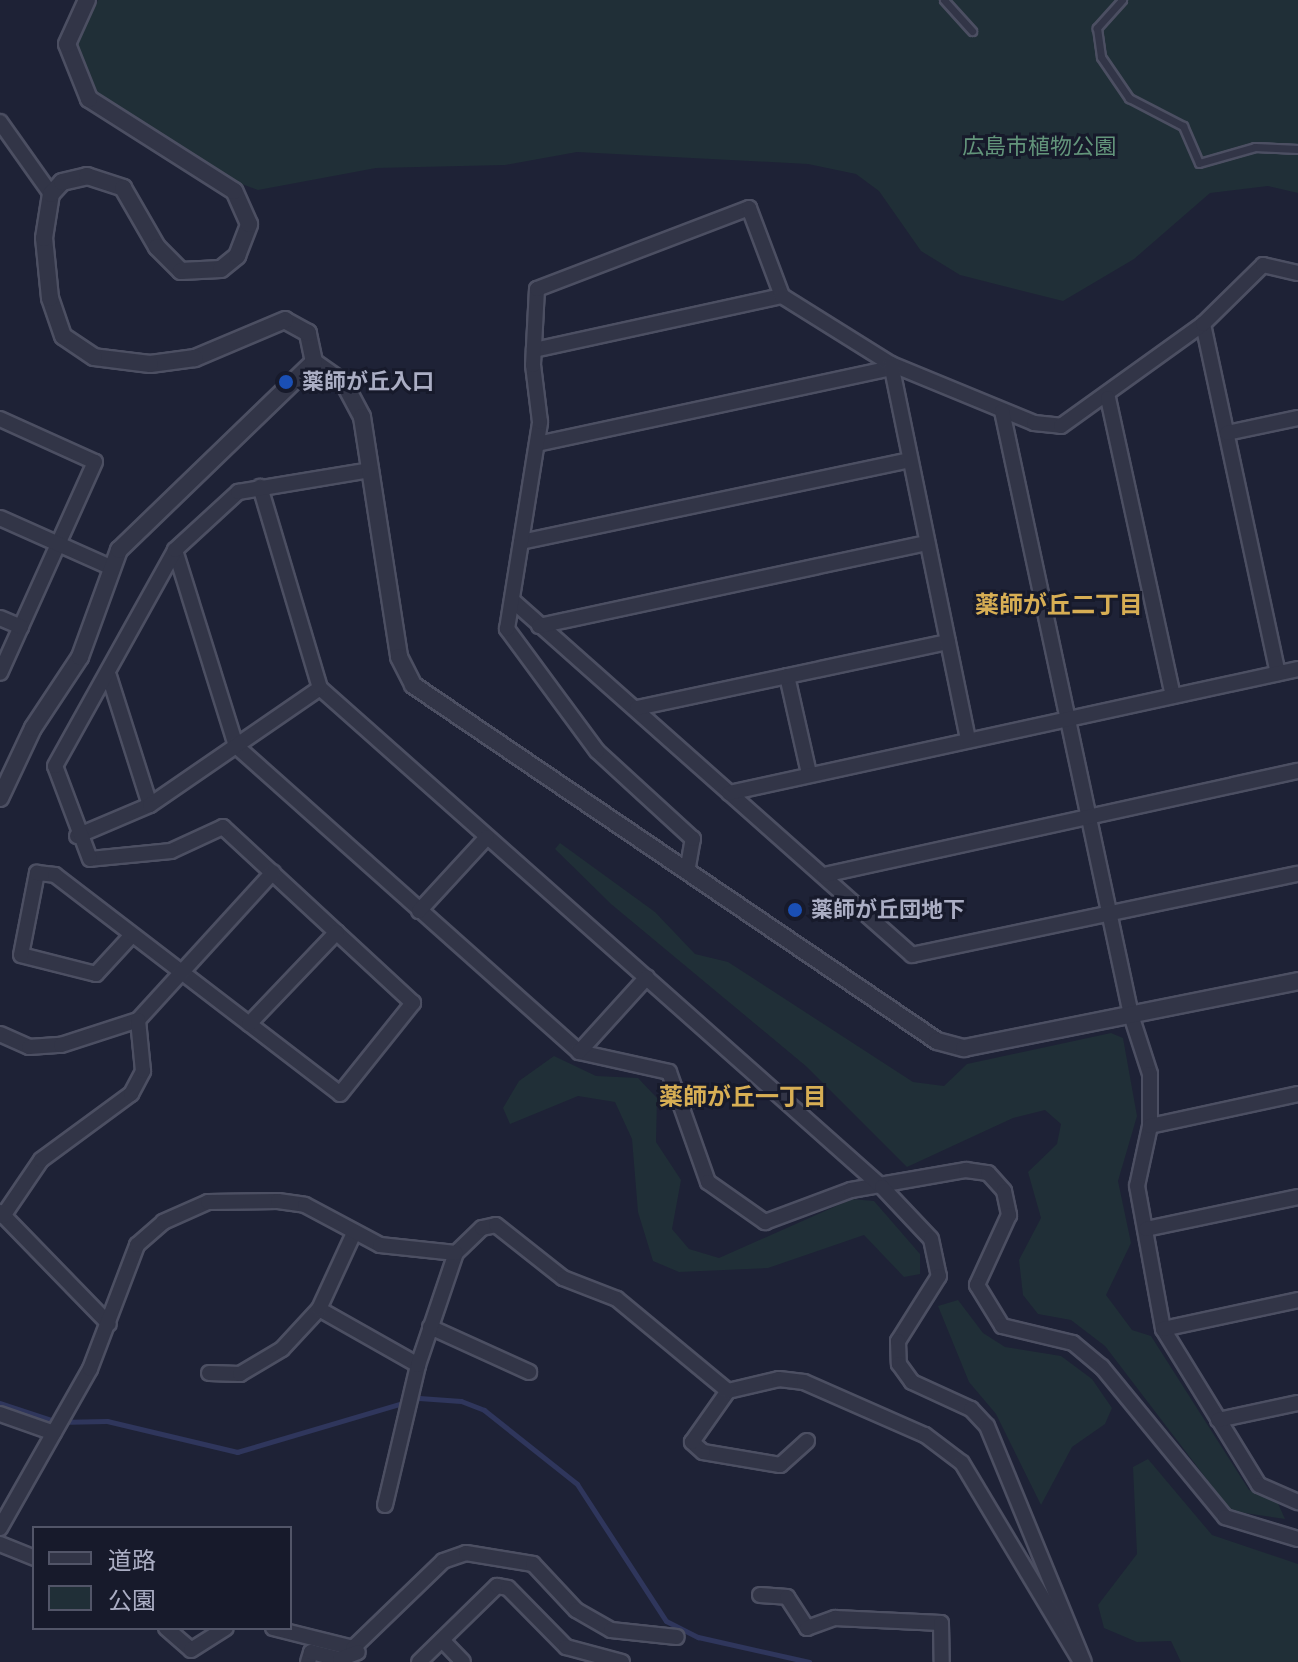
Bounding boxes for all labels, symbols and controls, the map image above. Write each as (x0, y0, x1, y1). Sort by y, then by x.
park label: 広島市植物公園 (962, 134, 1116, 160)
place label: 薬師が丘入口 (302, 369, 434, 395)
marker: 薬師が丘入口 (277, 373, 295, 391)
district label: 薬師が丘二丁目 (975, 590, 1143, 618)
place label: 薬師が丘団地下 (811, 897, 965, 923)
marker: 薬師が丘団地下 (786, 901, 804, 919)
district label: 薬師が丘一丁目 (659, 1082, 827, 1110)
legend (32, 1526, 292, 1630)
text: 道路 (108, 1543, 156, 1576)
text: 公園 (108, 1583, 156, 1616)

